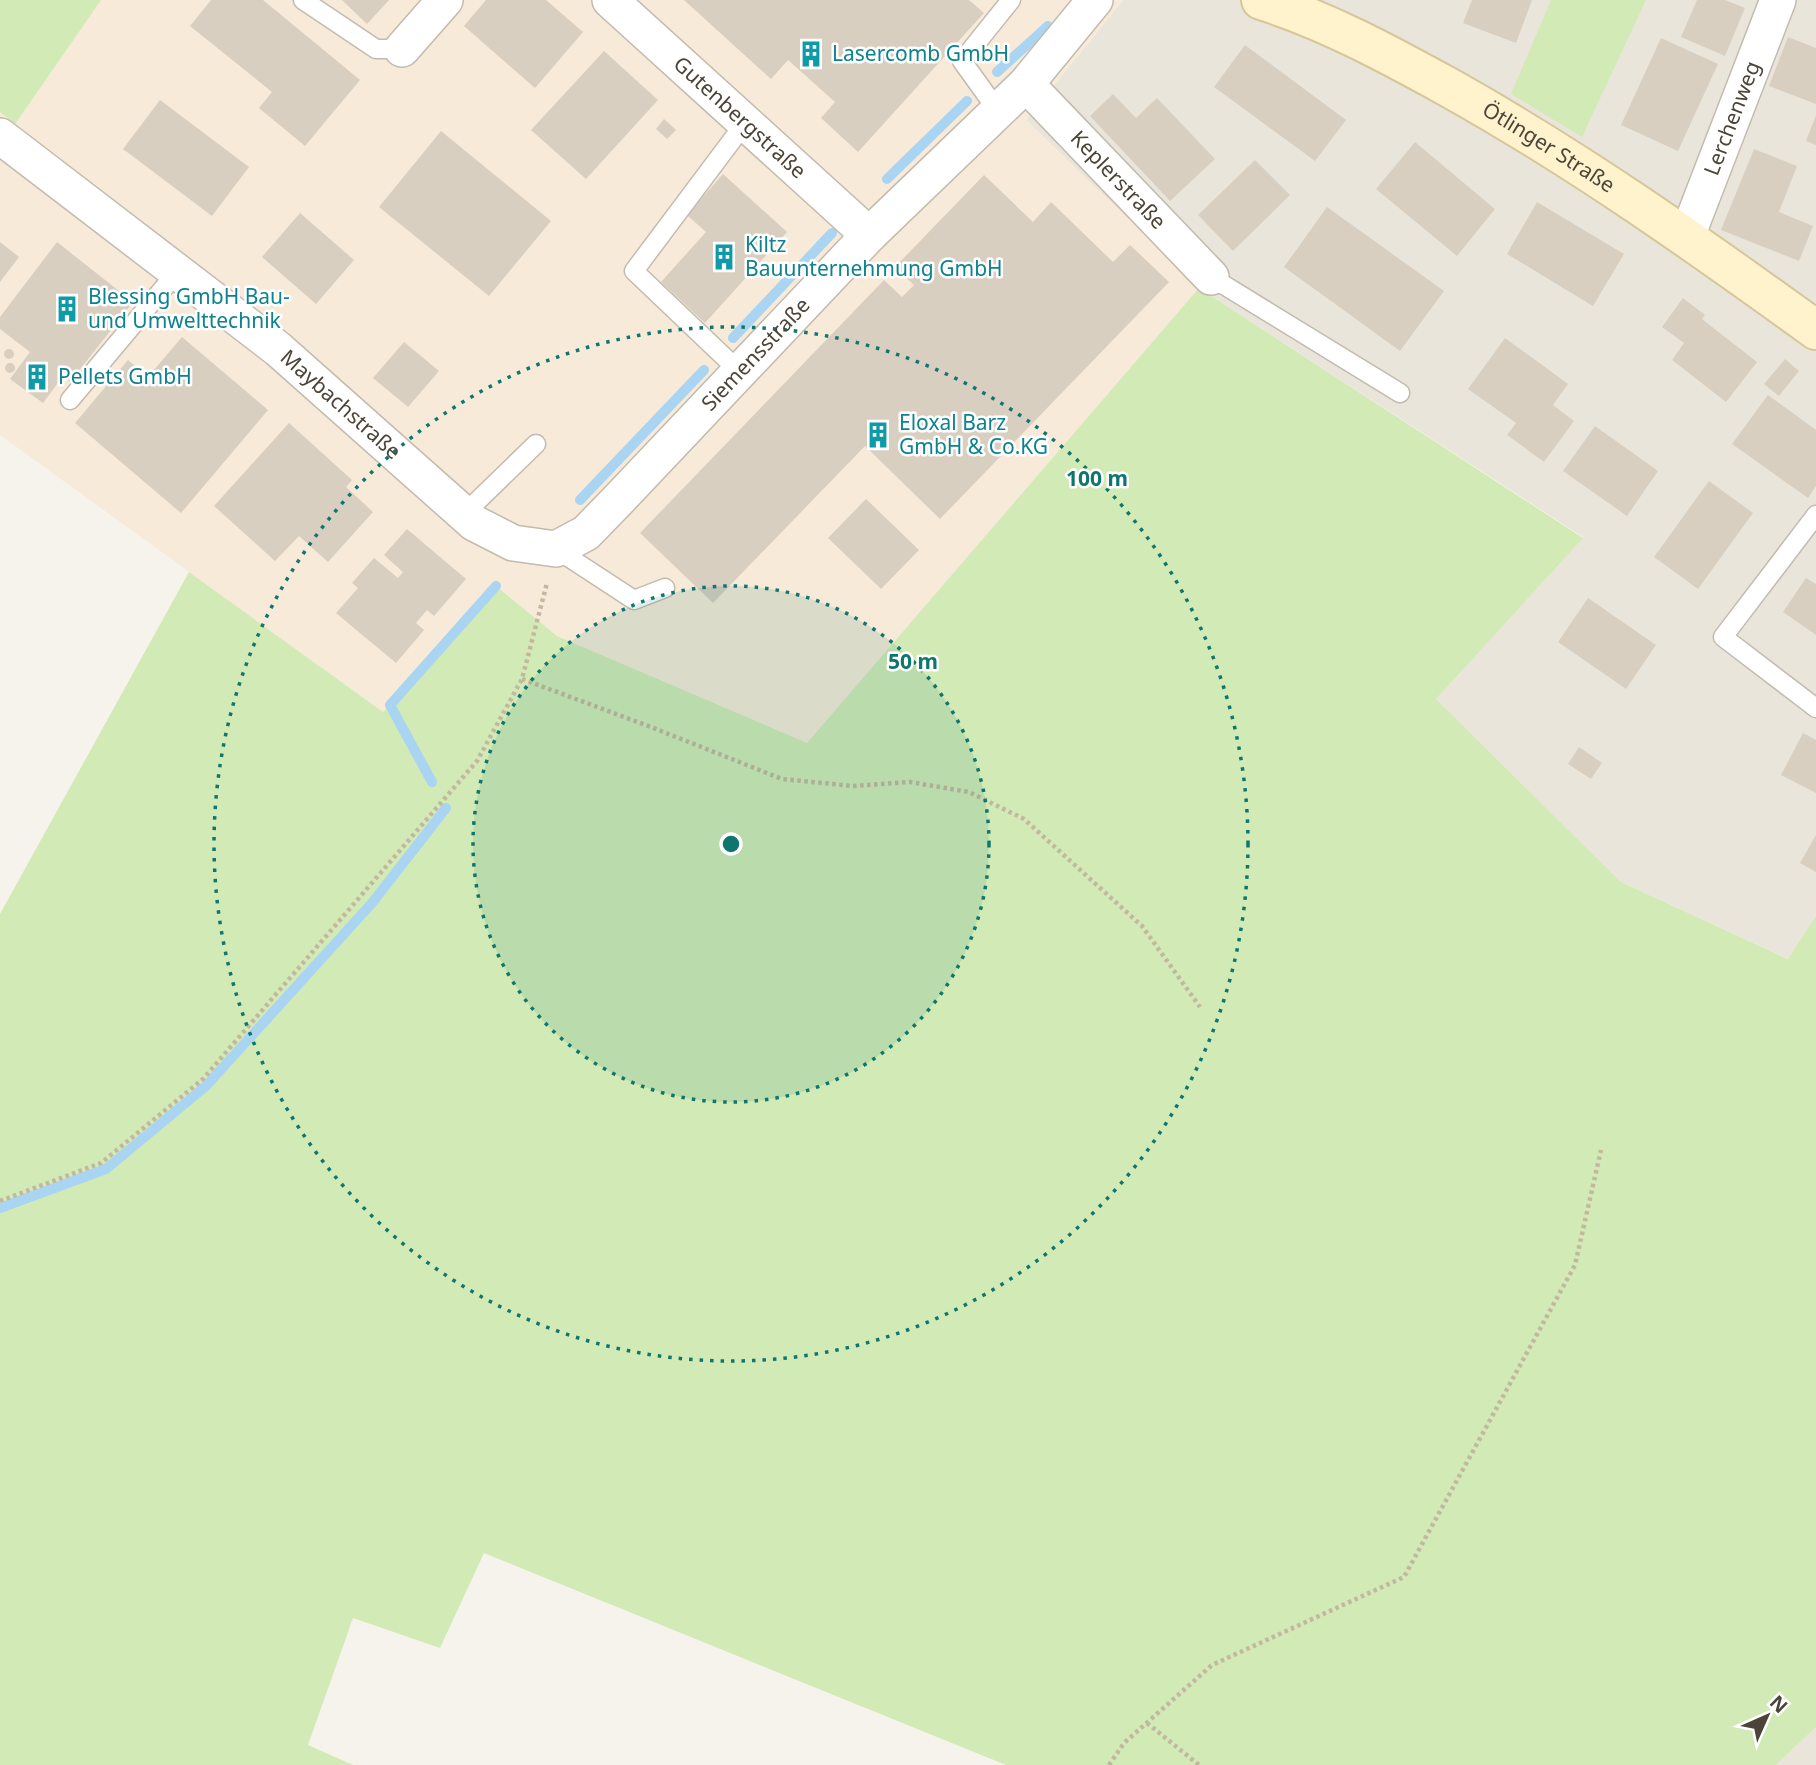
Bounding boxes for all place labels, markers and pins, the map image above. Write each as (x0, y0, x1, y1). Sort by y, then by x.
building icon: Lasercomb GmbH (796, 39, 826, 69)
place label: Lasercomb GmbH (832, 39, 1009, 67)
place label: Kiltz Bauunternehmung GmbH (745, 230, 1003, 282)
building icon: Kiltz Bauunternehmung GmbH (709, 242, 739, 272)
place label: Blessing GmbH Bau- und Umwelttechnik (88, 282, 290, 334)
building icon: Blessing GmbH Bau- und Umwelttechnik (52, 294, 82, 324)
building icon: Pellets GmbH (22, 362, 52, 392)
place label: Pellets GmbH (58, 362, 192, 390)
place label: Eloxal Barz GmbH & Co.KG (899, 408, 1048, 460)
building icon: Eloxal Barz GmbH & Co.KG (863, 420, 893, 450)
centre of rings (719, 832, 743, 856)

